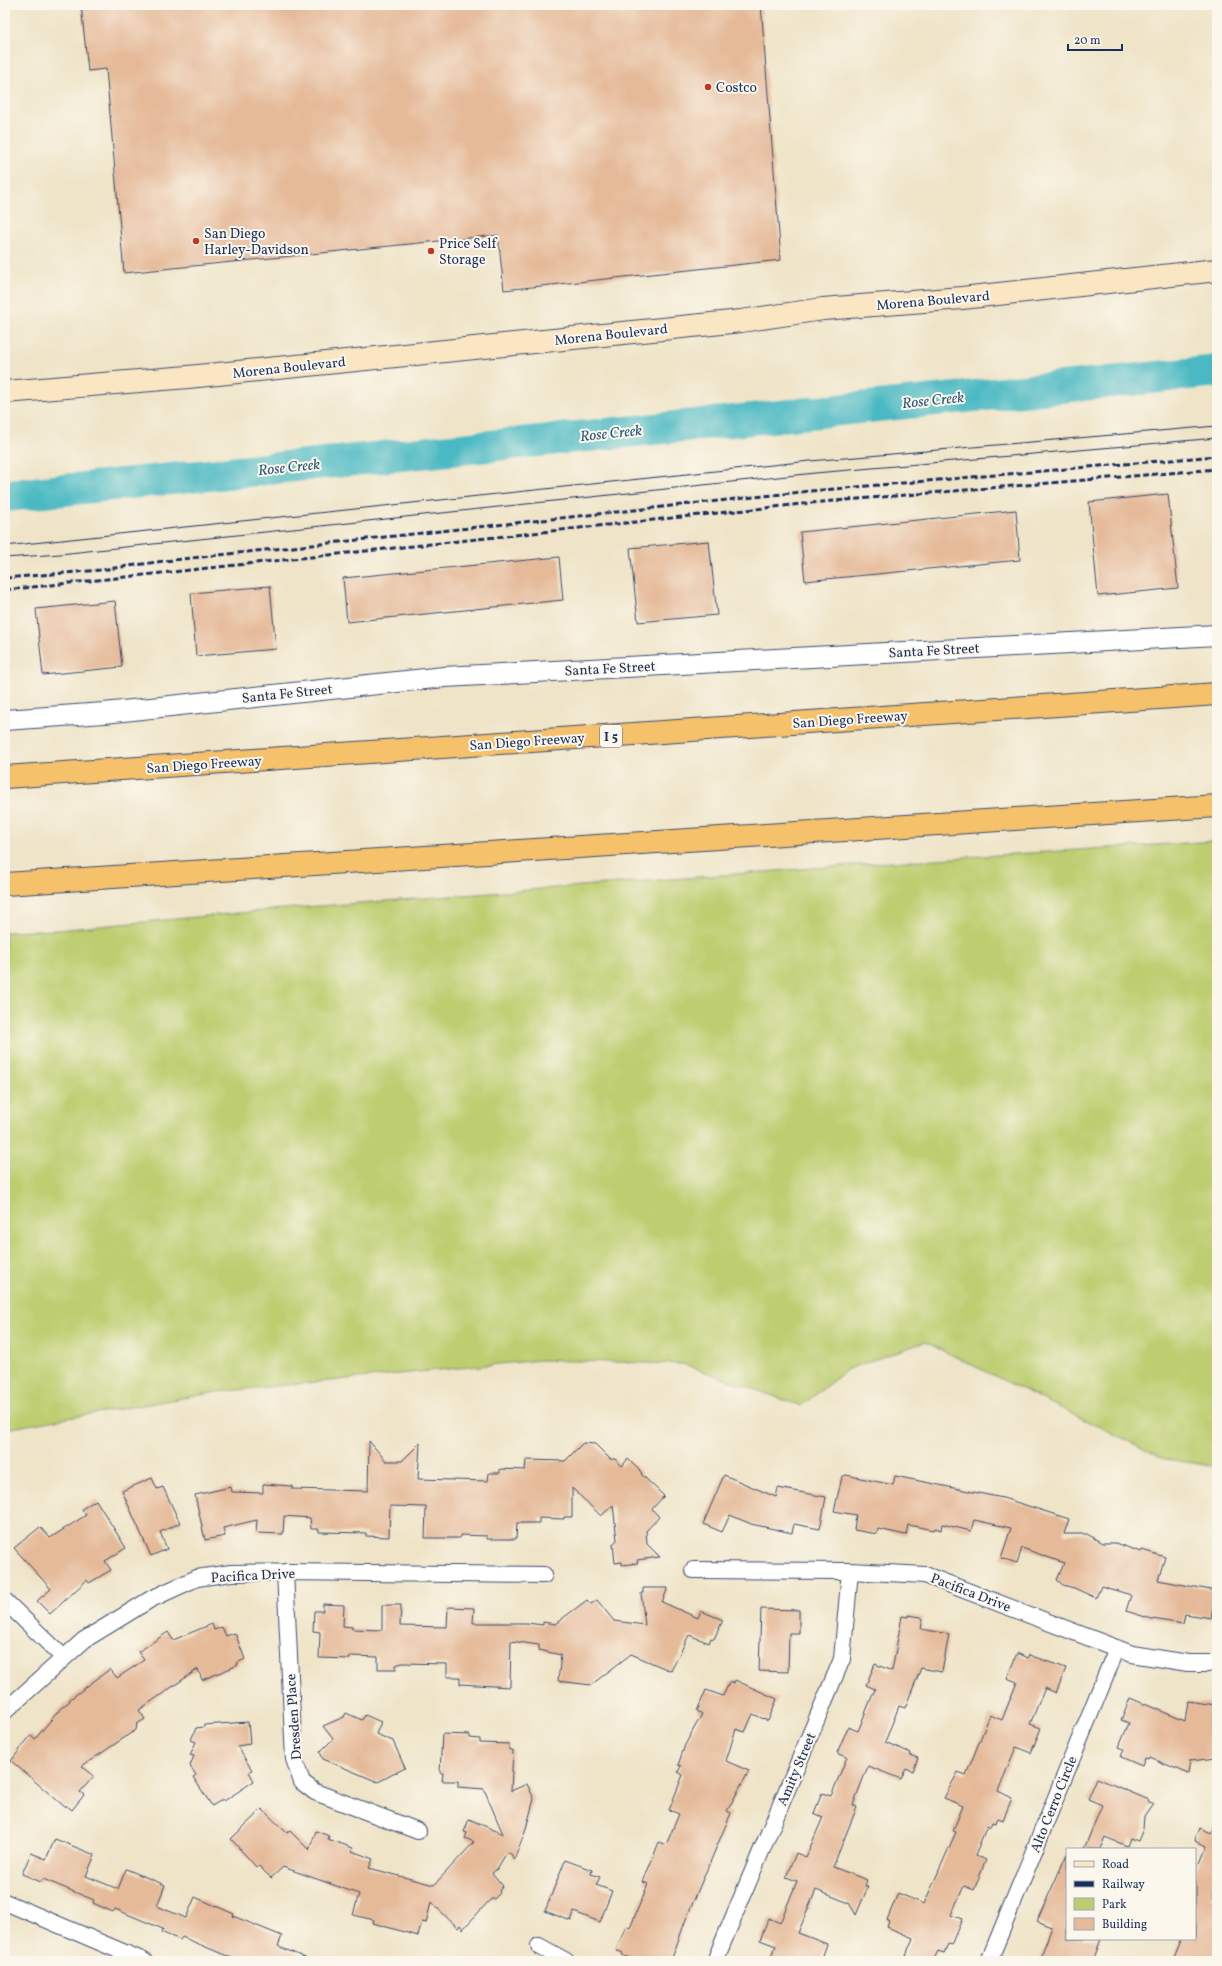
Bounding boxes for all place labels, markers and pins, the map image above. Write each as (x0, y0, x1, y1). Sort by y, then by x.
place label: Costco (716, 79, 757, 98)
marker: Costco (703, 82, 713, 92)
place label: San Diego Harley-Davidson (204, 225, 309, 260)
place label: Price Self Storage (439, 235, 497, 270)
marker: San Diego Harley-Davidson (191, 236, 201, 246)
marker: Price Self Storage (426, 246, 436, 256)

